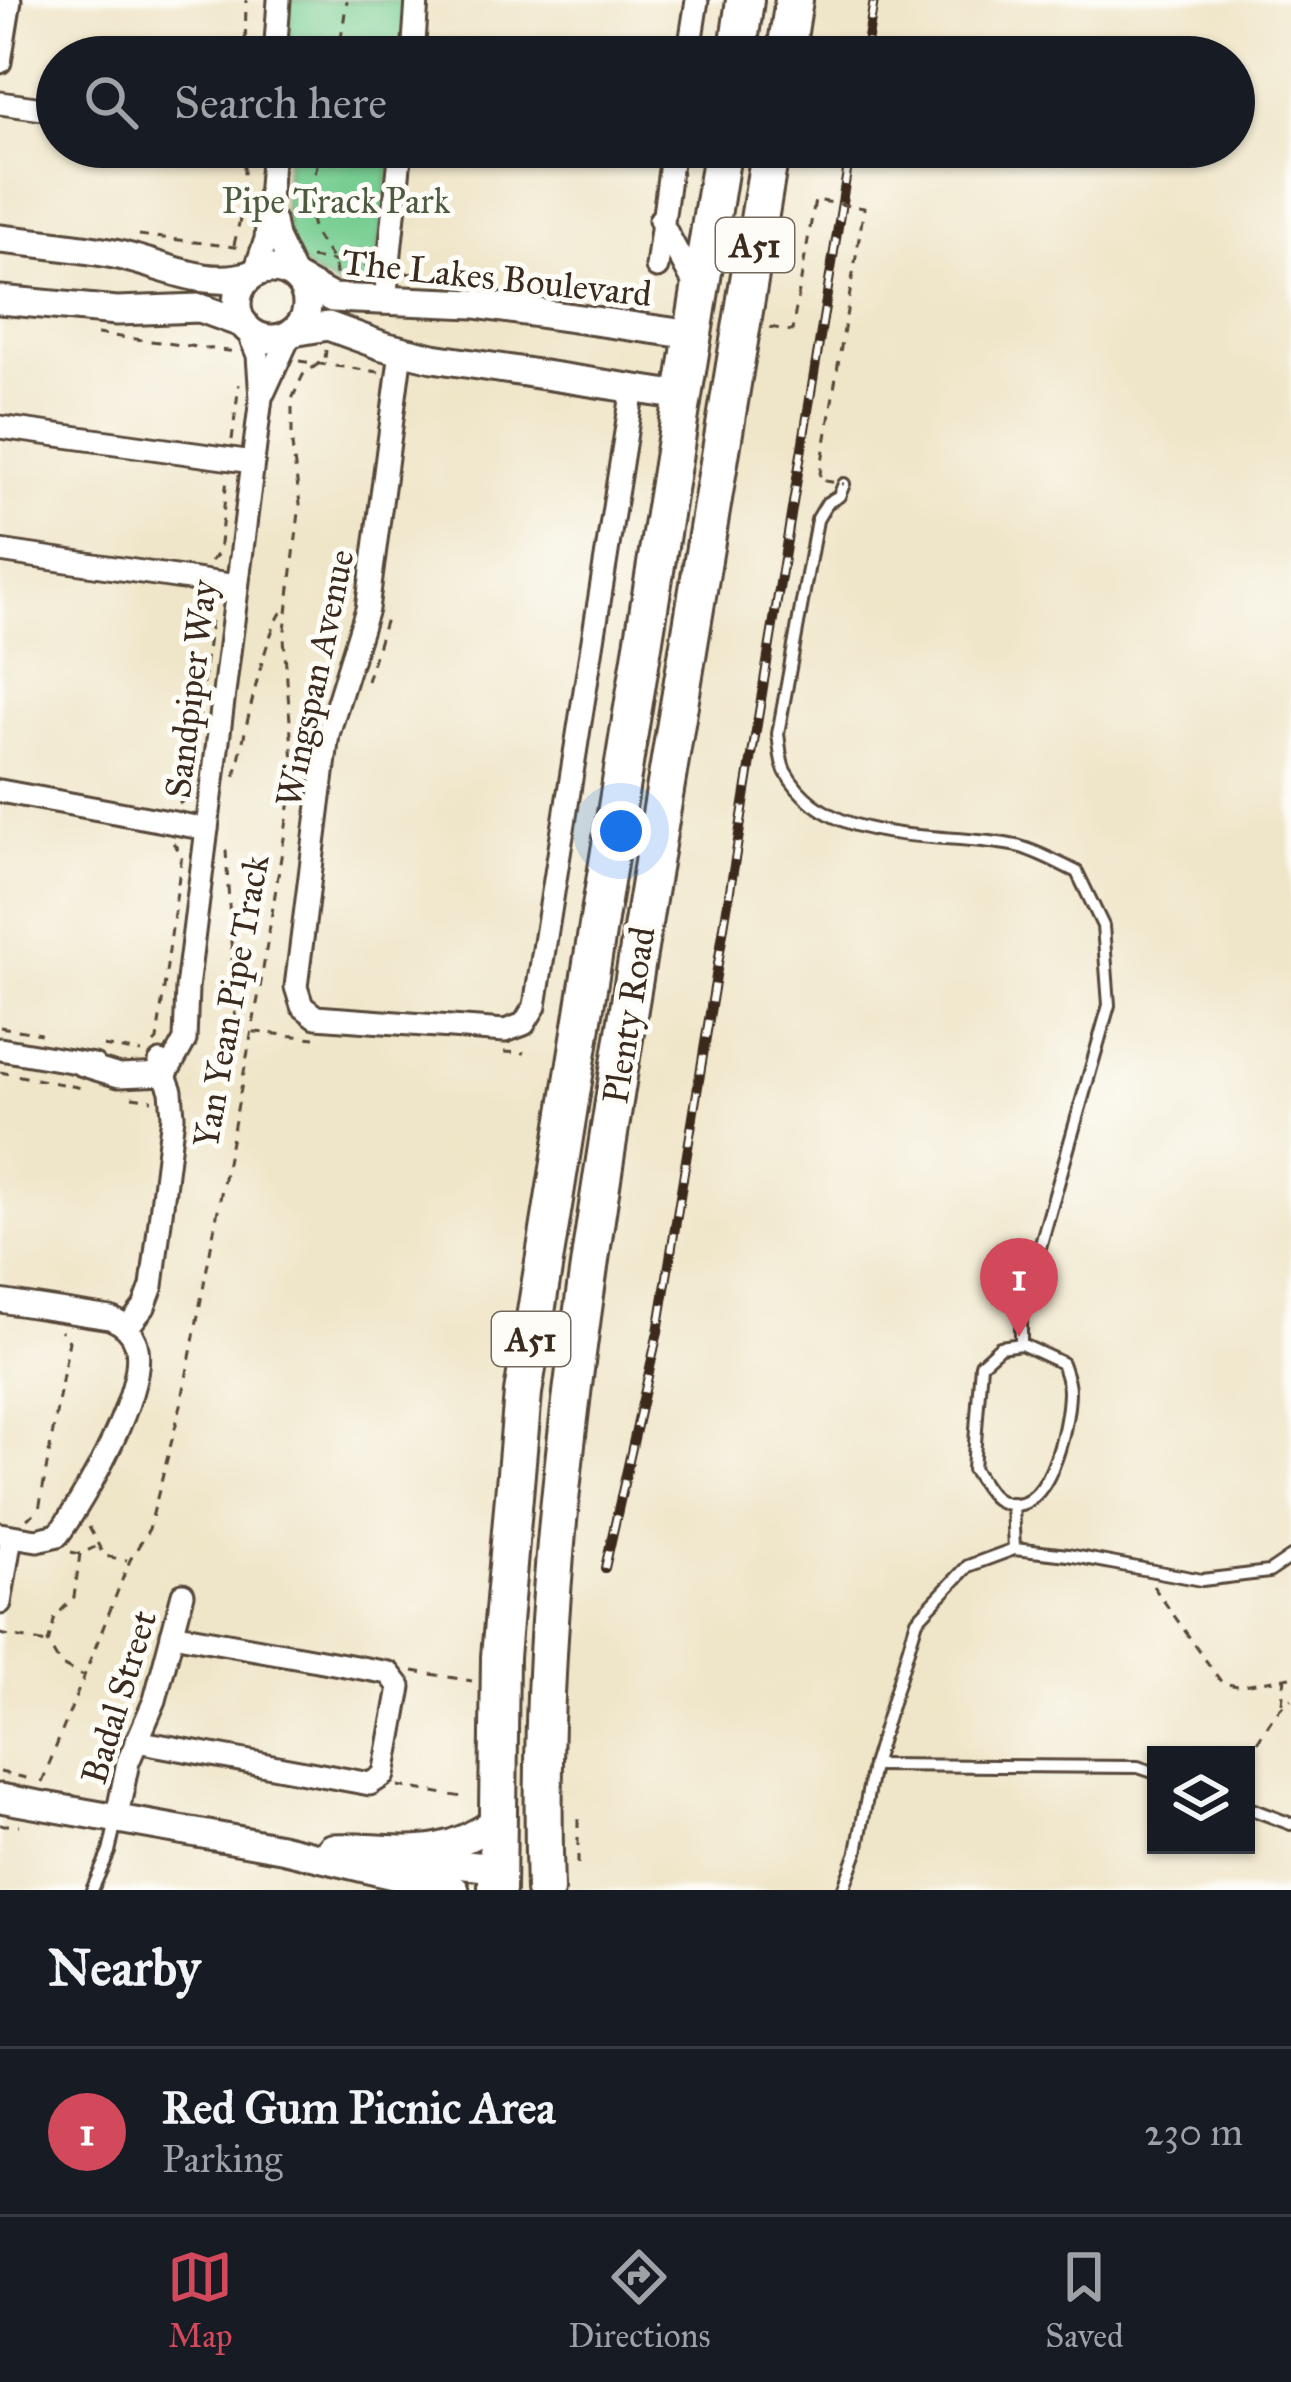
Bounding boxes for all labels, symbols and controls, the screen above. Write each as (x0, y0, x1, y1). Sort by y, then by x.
search box (36, 36, 1255, 168)
icon: search (78, 69, 144, 135)
text: Search here (174, 75, 387, 130)
park label: Pipe Track Park (222, 179, 451, 223)
road number: A51 (716, 218, 794, 272)
street label: The Lakes Boulevard (340, 240, 654, 316)
street label: Wingspan Avenue (266, 545, 364, 811)
street label: Sandpiper Way (156, 576, 226, 801)
your location (591, 801, 651, 861)
street label: Yan Yean Pipe Track (184, 851, 278, 1151)
street label: Plenty Road (593, 924, 665, 1107)
pin: 1 (980, 1238, 1058, 1337)
road number: A51 (492, 1312, 570, 1366)
street label: Badal Street (72, 1605, 166, 1789)
map controls (1147, 1746, 1255, 1854)
button: layers (1147, 1746, 1255, 1854)
text: Nearby (48, 1937, 200, 1999)
text: Red Gum Picnic Area (162, 2080, 556, 2135)
text: 1 (79, 2108, 95, 2156)
text: 230 m (1144, 2108, 1243, 2156)
text: Parking (162, 2135, 283, 2183)
tab: Map (167, 2244, 233, 2356)
tab: Directions (568, 2244, 710, 2356)
tab: Saved (1045, 2244, 1124, 2356)

